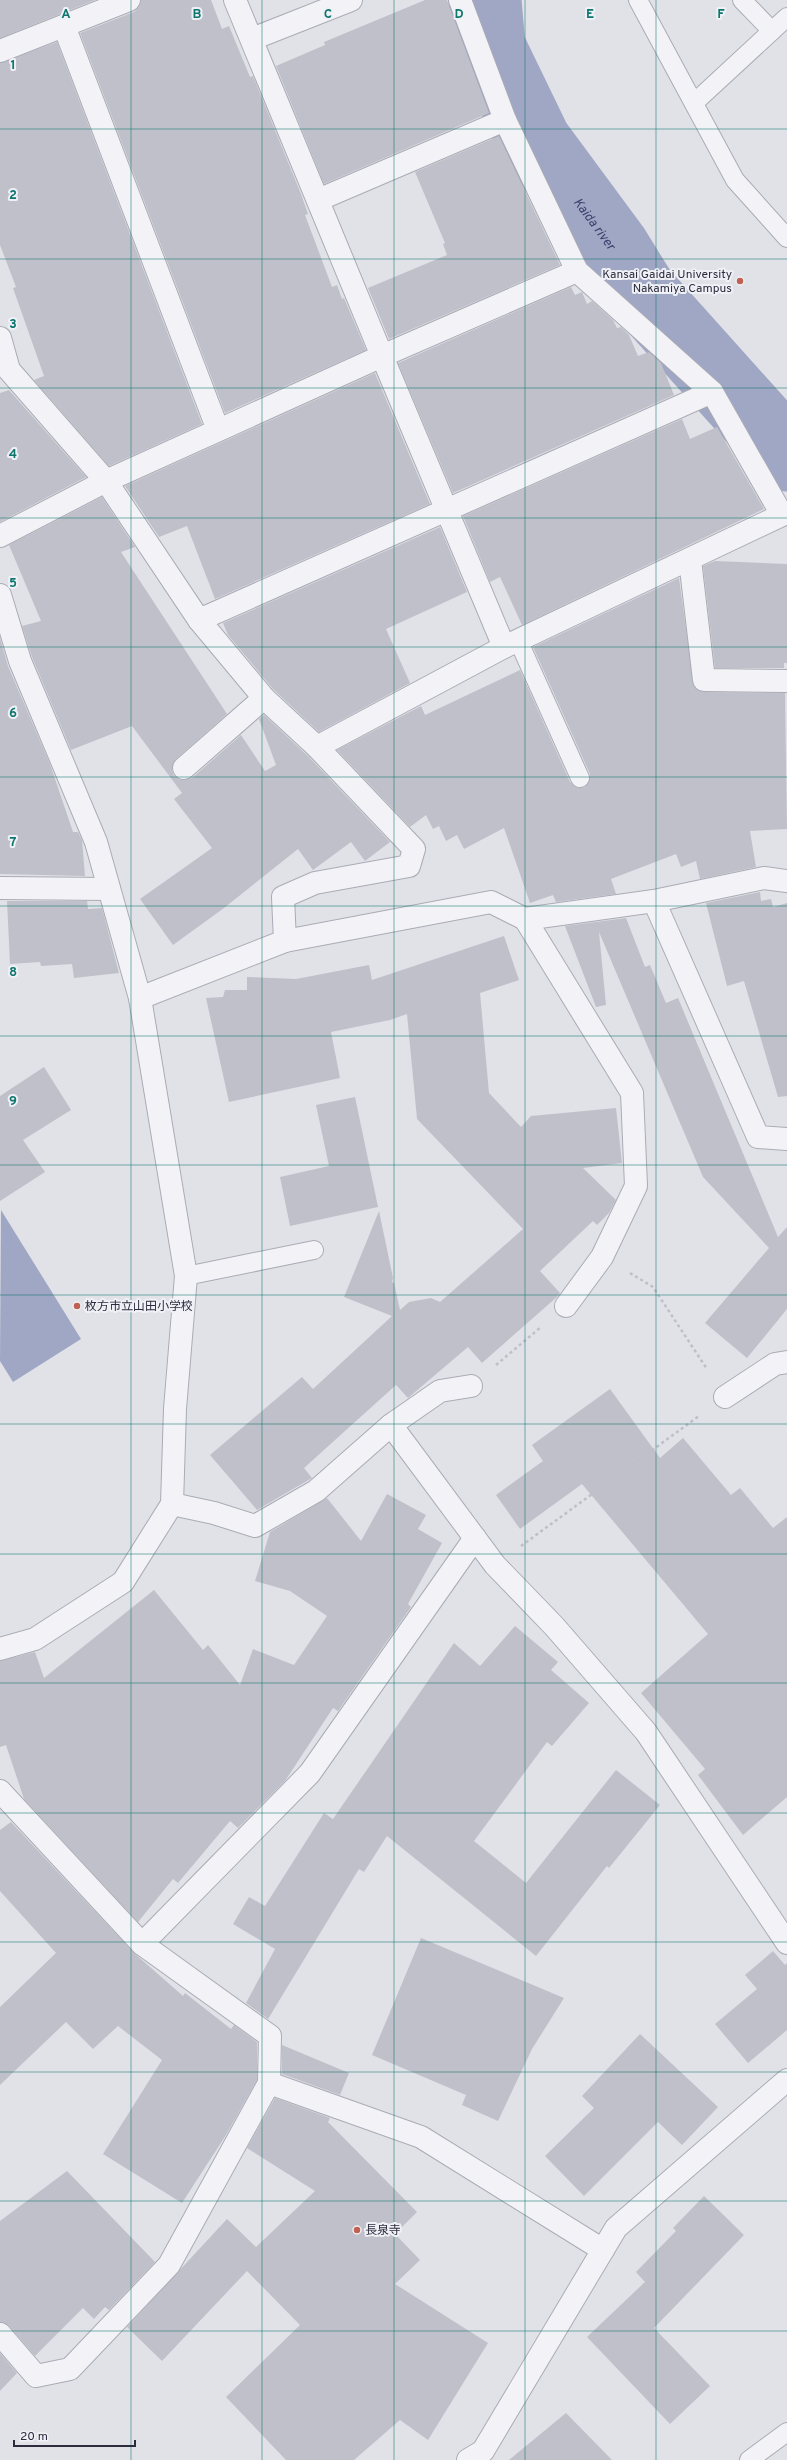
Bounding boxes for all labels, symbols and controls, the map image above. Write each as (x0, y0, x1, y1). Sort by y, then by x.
text: A (61, 7, 71, 23)
text: B (193, 7, 202, 23)
text: C (324, 7, 332, 23)
text: D (454, 7, 464, 23)
text: E (586, 7, 594, 23)
text: F (717, 7, 725, 23)
text: 1 (10, 58, 16, 74)
text: 2 (9, 188, 17, 204)
water label: Kaida river (569, 195, 619, 255)
place label: Kansai Gaidai University Nakamiya Campus (602, 267, 732, 297)
marker: Kansai Gaidai University Nakamiya Campus (735, 276, 745, 286)
text: 3 (9, 317, 17, 333)
text: 4 (9, 447, 17, 463)
text: 5 (9, 576, 17, 592)
text: 6 (9, 706, 17, 722)
text: 7 (10, 835, 17, 851)
text: 8 (9, 965, 17, 981)
text: 9 (9, 1094, 17, 1110)
place label: 枚方市立山田小学校 (85, 1299, 193, 1315)
marker: 枚方市立山田小学校 (72, 1301, 82, 1311)
place label: 長泉寺 (365, 2223, 401, 2239)
marker: 長泉寺 (352, 2225, 362, 2235)
scale bar (14, 2422, 135, 2448)
text: 20 m (20, 2429, 48, 2445)

